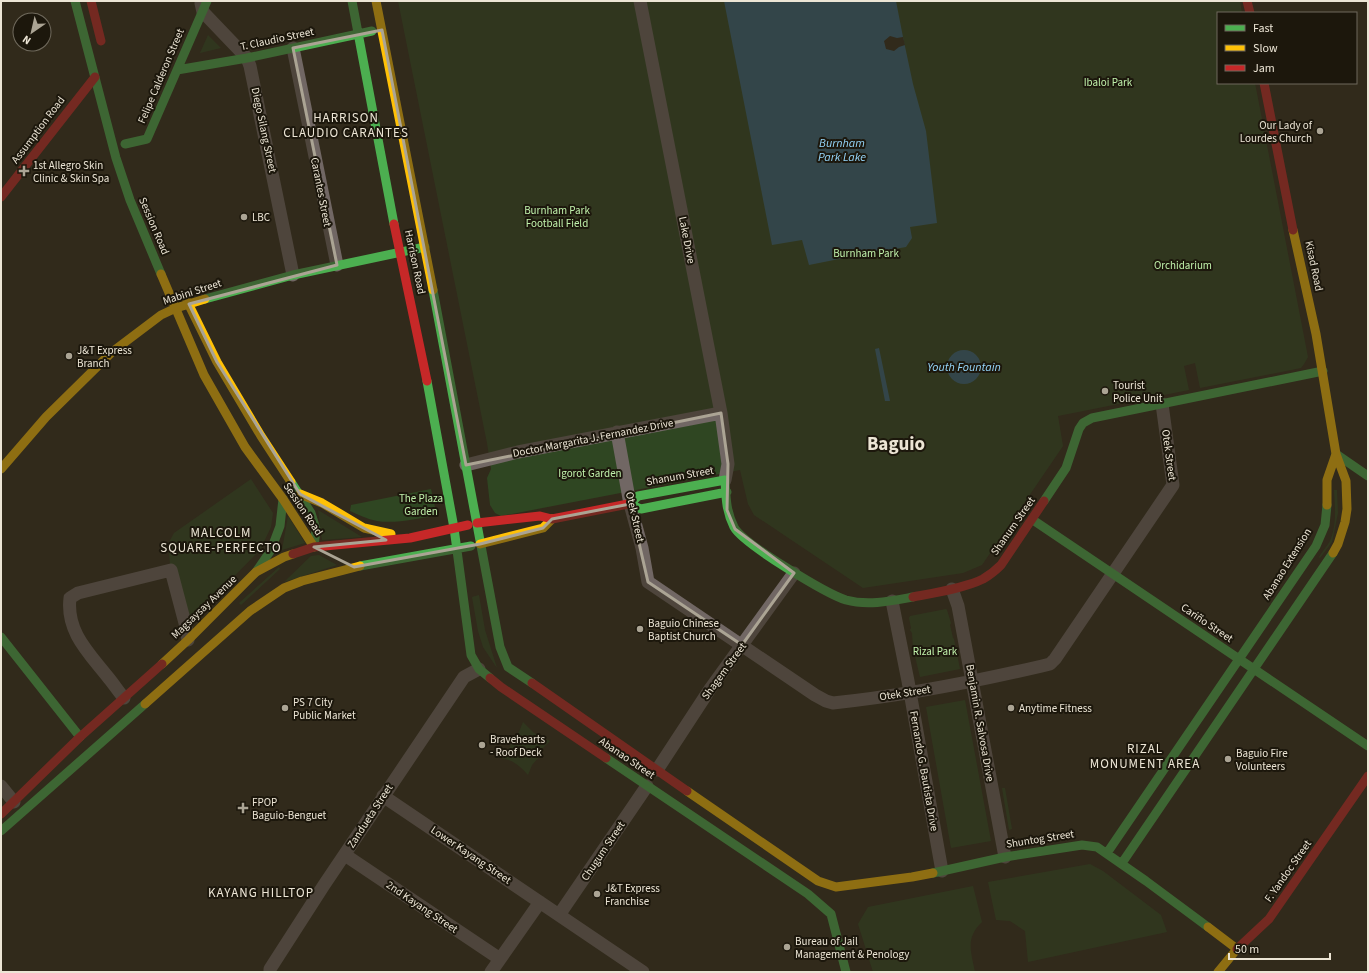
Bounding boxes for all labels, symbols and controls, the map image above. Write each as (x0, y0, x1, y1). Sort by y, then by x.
north arrow (12, 12, 52, 52)
legend (1217, 12, 1357, 84)
text: Fast (1253, 20, 1273, 37)
street label: T. Claudio Street (239, 24, 315, 54)
street label: Felipe Calderon Street (134, 26, 188, 126)
text: N (19, 32, 34, 48)
text: Slow (1253, 40, 1278, 57)
text: Jam (1253, 60, 1275, 77)
park label: Ibaloi Park (1084, 75, 1133, 90)
street label: Diego Silang Street (248, 86, 280, 174)
street label: Assumption Road (8, 93, 68, 167)
district label: HARRISON CLAUDIO CARANTES (283, 109, 409, 142)
place label: Our Lady of Lourdes Church (1240, 118, 1313, 146)
marker: Our Lady of Lourdes Church (1315, 126, 1325, 136)
water label: Burnham Park Lake (818, 135, 866, 166)
street label: Carantes Street (307, 156, 335, 228)
place label: 1st Allegro Skin Clinic & Skin Spa (33, 158, 109, 186)
marker: 1st Allegro Skin Clinic & Skin Spa (18, 165, 30, 177)
street label: Session Road (135, 195, 173, 257)
park label: Burnham Park Football Field (524, 203, 590, 231)
place label: LBC (252, 210, 270, 225)
marker: LBC (239, 212, 249, 222)
street label: Lake Drive (675, 215, 699, 265)
street label: Harrison Road (401, 228, 429, 296)
street label: Kisad Road (1301, 239, 1327, 293)
park label: Burnham Park (833, 246, 899, 261)
park label: Orchidarium (1154, 258, 1212, 273)
street label: Mabini Street (161, 275, 224, 309)
place label: J&T Express Branch (77, 343, 132, 371)
marker: J&T Express Branch (64, 351, 74, 361)
water label: Youth Fountain (927, 359, 1001, 376)
place label: Tourist Police Unit (1113, 378, 1163, 406)
marker: Tourist Police Unit (1100, 386, 1110, 396)
street label: Doctor Margarita J. Fernandez Drive (511, 415, 675, 461)
street label: Otek Street (1158, 428, 1180, 482)
district label: Baguio (867, 431, 925, 458)
street label: Shanum Street (645, 463, 715, 489)
park label: Igorot Garden (558, 466, 622, 481)
street label: Session Road (280, 480, 326, 538)
street label: Otek Street (622, 490, 648, 544)
park label: The Plaza Garden (399, 491, 443, 519)
street label: Shanum Street (987, 494, 1039, 558)
district label: MALCOLM SQUARE-PERFECTO (160, 524, 282, 557)
street label: Abanao Extension (1259, 525, 1315, 603)
street label: Magsaysay Avenue (168, 571, 240, 642)
street label: Cariño Street (1178, 600, 1236, 646)
place label: Baguio Chinese Baptist Church (648, 616, 719, 644)
marker: Baguio Chinese Baptist Church (635, 624, 645, 634)
street label: Shagem Street (698, 639, 750, 703)
park label: Rizal Park (913, 644, 958, 659)
street label: Benjamin R. Salvosa Drive (962, 663, 998, 783)
street label: Otek Street (878, 682, 932, 704)
place label: PS 7 City Public Market (293, 695, 356, 723)
place label: Anytime Fitness (1019, 701, 1092, 716)
marker: PS 7 City Public Market (280, 703, 290, 713)
marker: Anytime Fitness (1006, 703, 1016, 713)
street label: Fernando G. Bautista Drive (906, 710, 942, 833)
place label: Bravehearts - Roof Deck (490, 732, 545, 760)
street label: Abanao Street (596, 734, 658, 782)
marker: Bravehearts - Roof Deck (477, 740, 487, 750)
district label: RIZAL MONUMENT AREA (1090, 740, 1200, 773)
place label: Baguio Fire Volunteers (1236, 746, 1288, 774)
marker: Baguio Fire Volunteers (1223, 754, 1233, 764)
street label: Zandueta Street (344, 781, 396, 851)
place label: FPOP Baguio-Benguet (252, 795, 327, 823)
marker: FPOP Baguio-Benguet (237, 802, 249, 814)
street label: Chugum Street (578, 818, 629, 884)
street label: Lower Kayang Street (428, 822, 514, 888)
street label: Shuntog Street (1005, 826, 1075, 852)
street label: F. Yandoc Street (1261, 837, 1315, 905)
street label: 2nd Kayang Street (383, 877, 461, 937)
place label: J&T Express Franchise (605, 881, 660, 909)
district label: KAYANG HILLTOP (208, 884, 314, 902)
marker: J&T Express Franchise (592, 889, 602, 899)
place label: Bureau of Jail Management & Penology (795, 934, 909, 962)
scale bar (1229, 935, 1330, 961)
text: 50 m (1235, 941, 1259, 958)
marker: Bureau of Jail Management & Penology (782, 942, 792, 952)

